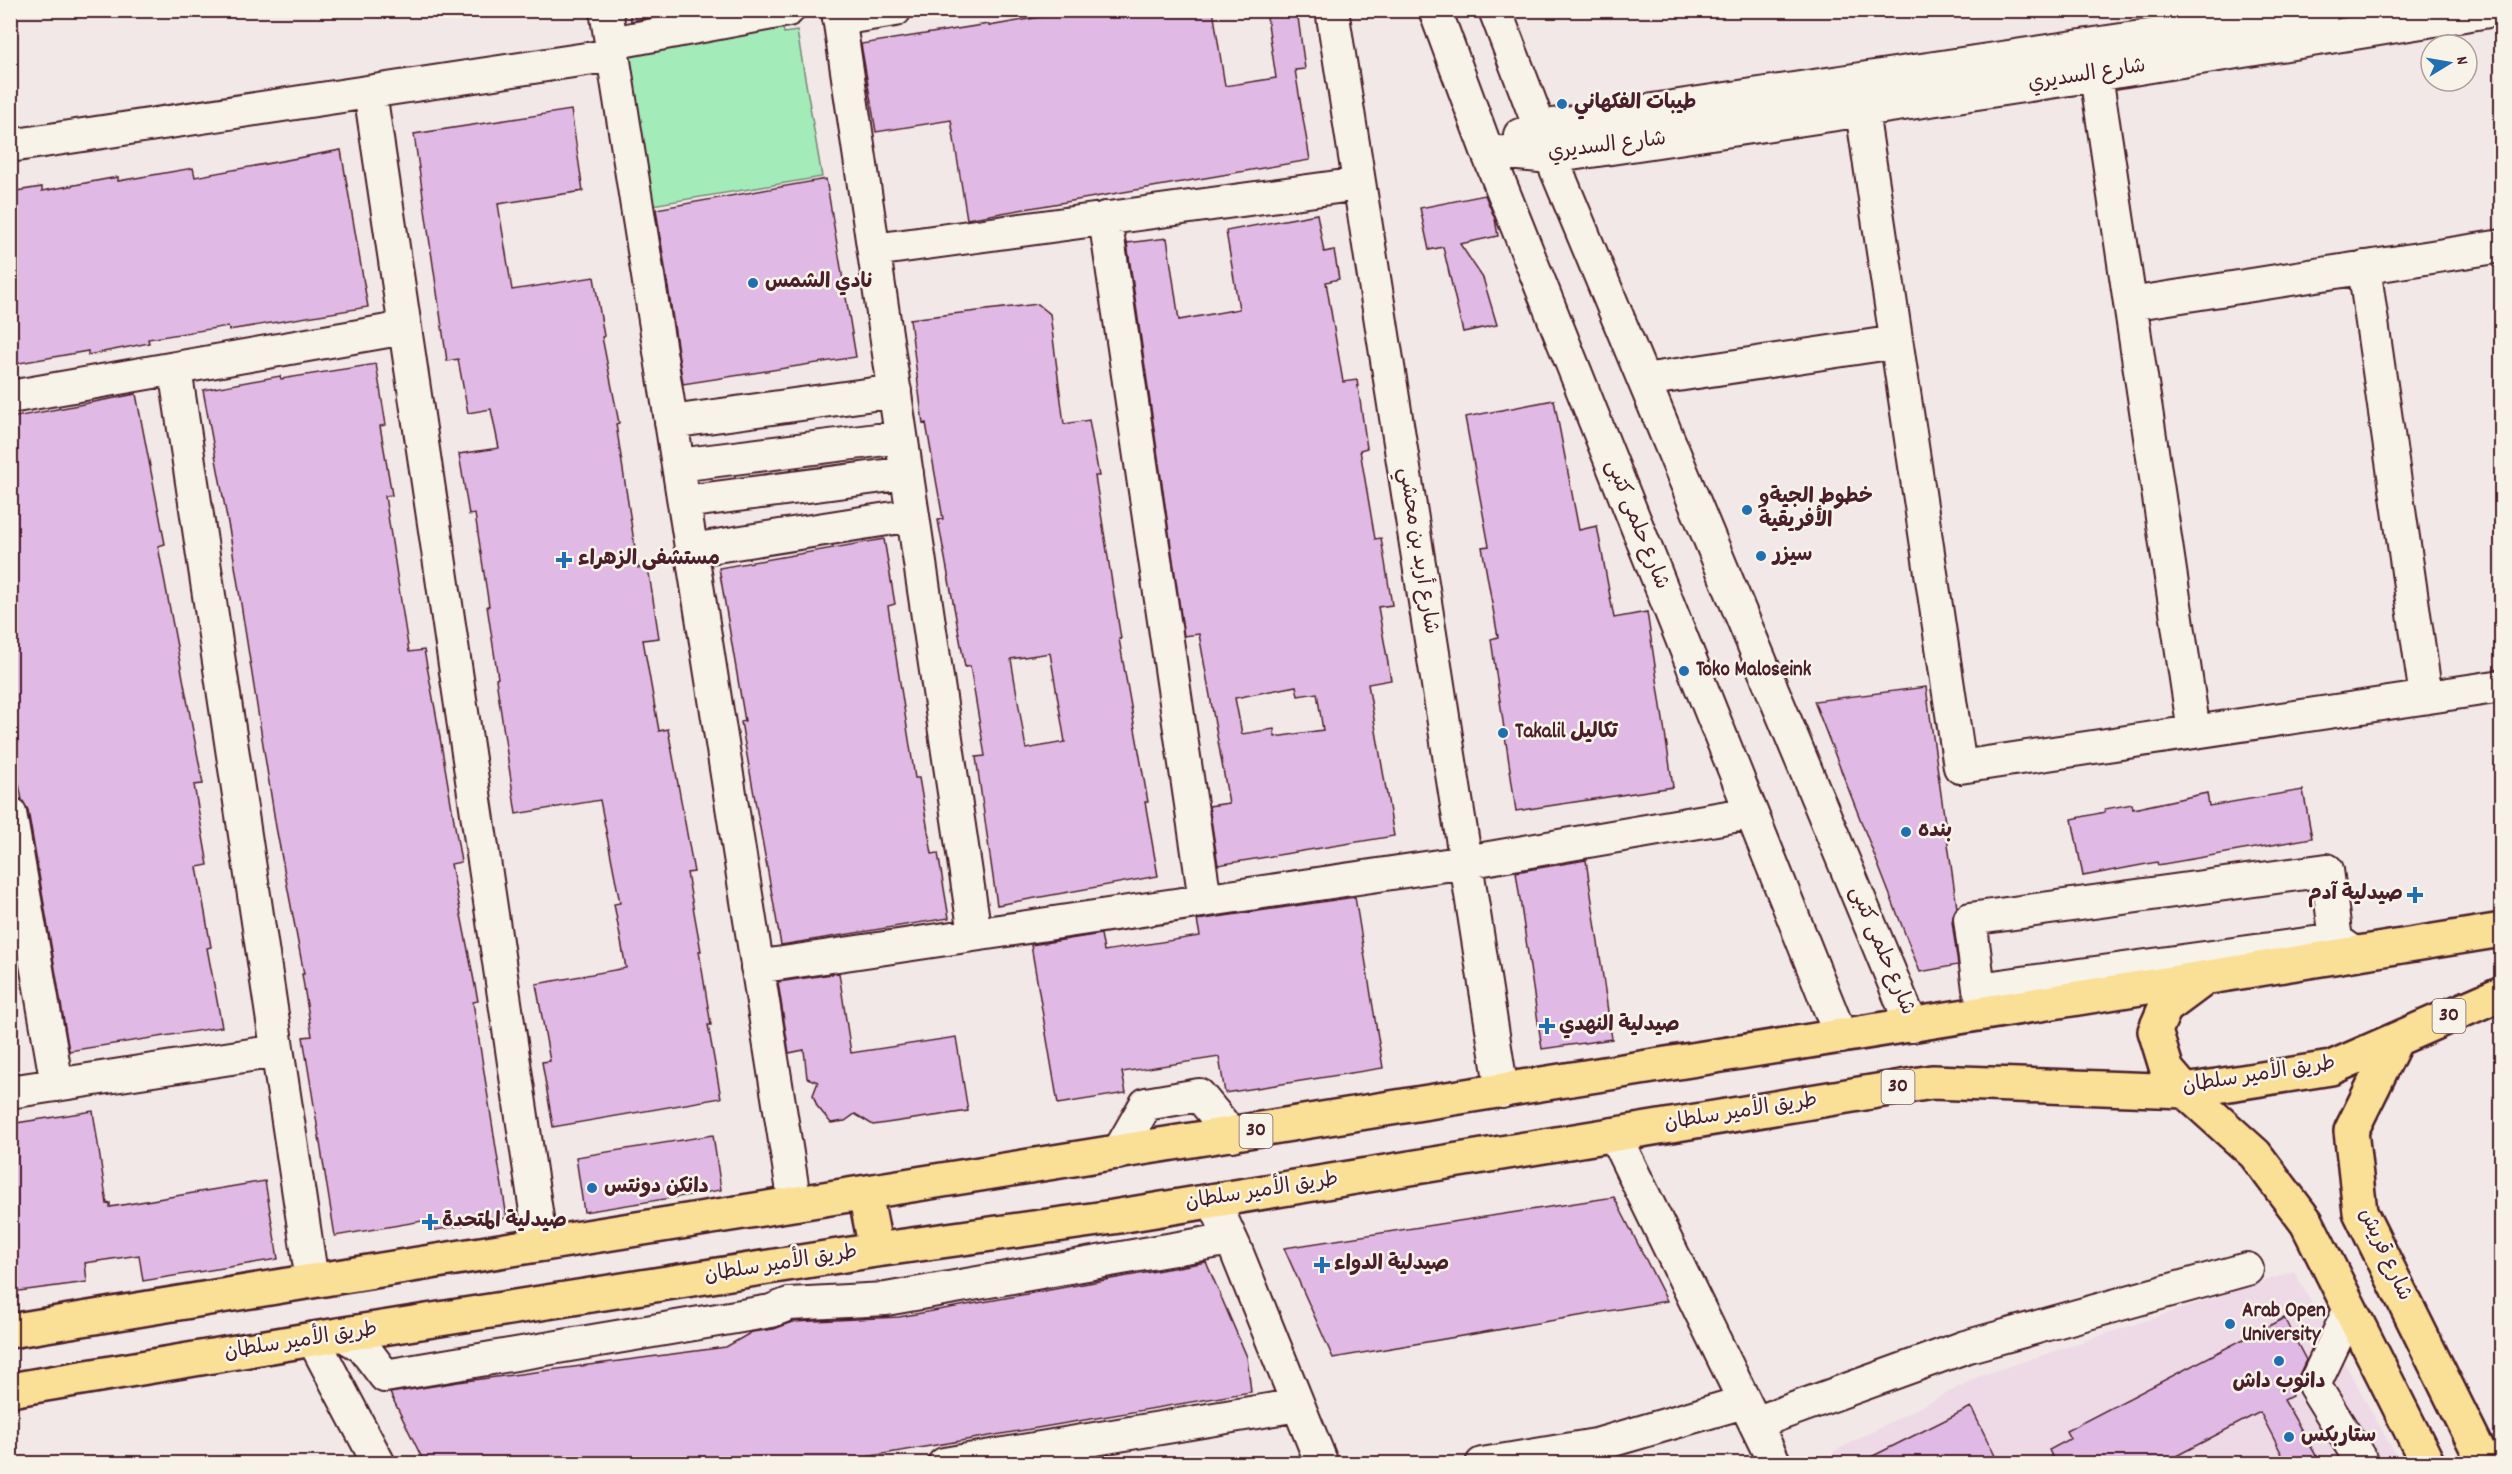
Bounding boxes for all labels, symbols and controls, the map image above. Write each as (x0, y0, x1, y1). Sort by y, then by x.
north arrow (2419, 33, 2479, 93)
street label: شارع السديري (2026, 52, 2148, 100)
text: N (2449, 55, 2473, 67)
place label: طيبات الفكهاني (1574, 89, 1696, 120)
marker: طيبات الفكهاني (1555, 97, 1569, 111)
street label: شارع السديري (1546, 125, 1668, 169)
place label: نادي الشمس (765, 268, 872, 298)
marker: نادي الشمس (746, 276, 760, 290)
street label: شارع حلمى كتبى (1596, 456, 1676, 594)
street label: شارع أربد بن محشي (1388, 466, 1445, 637)
place label: خطوط الجيةو الأفريقية (1758, 483, 1873, 537)
marker: خطوط الجيةو الأفريقية (1740, 503, 1754, 517)
place label: سيزر (1771, 541, 1812, 571)
place label: مستشفى الزهراء (578, 545, 720, 575)
marker: سيزر (1754, 549, 1768, 563)
marker: مستشفى الزهراء (555, 551, 573, 569)
place label: Toko Maloseink (1696, 656, 1812, 686)
marker: Toko Maloseink (1677, 664, 1691, 678)
place label: Takalil تكاليل (1515, 718, 1618, 748)
marker: Takalil تكاليل (1496, 726, 1510, 740)
place label: بنده (1918, 817, 1952, 847)
marker: بنده (1899, 825, 1913, 839)
place label: صيدلية آدم (2308, 880, 2403, 910)
street label: شارع حلمى كتبى (1840, 882, 1922, 1020)
marker: صيدلية آدم (2408, 888, 2422, 902)
road number: 30 (2432, 999, 2466, 1033)
place label: صيدلية النهدي (1559, 1011, 1680, 1041)
marker: صيدلية النهدي (1540, 1019, 1554, 1033)
street label: طريق الأمير سلطان (2180, 1047, 2338, 1103)
road number: 30 (1882, 1070, 1914, 1104)
street label: طريق الأمير سلطان (1662, 1084, 1820, 1140)
road number: 30 (1240, 1114, 1272, 1148)
street label: طريق الأمير سلطان (1183, 1163, 1341, 1219)
place label: دانكن دونتس (604, 1173, 709, 1203)
marker: دانكن دونتس (585, 1181, 599, 1195)
street label: شارع قريش (2349, 1204, 2419, 1306)
place label: صيدلية المتحدة (442, 1207, 567, 1237)
marker: صيدلية المتحدة (423, 1215, 437, 1229)
street label: طريق الأمير سلطان (702, 1236, 860, 1292)
place label: صيدلية الدواء (1334, 1250, 1449, 1280)
marker: صيدلية الدواء (1315, 1258, 1329, 1272)
place label: Arab Open University (2242, 1297, 2326, 1351)
street label: طريق الأمير سلطان (222, 1313, 380, 1369)
marker: Arab Open University (2223, 1317, 2237, 1331)
marker: دانوب داش (2272, 1354, 2286, 1368)
place label: دانوب داش (2233, 1368, 2325, 1398)
place label: ستاربكس (2301, 1422, 2376, 1452)
marker: ستاربكس (2282, 1430, 2296, 1444)

